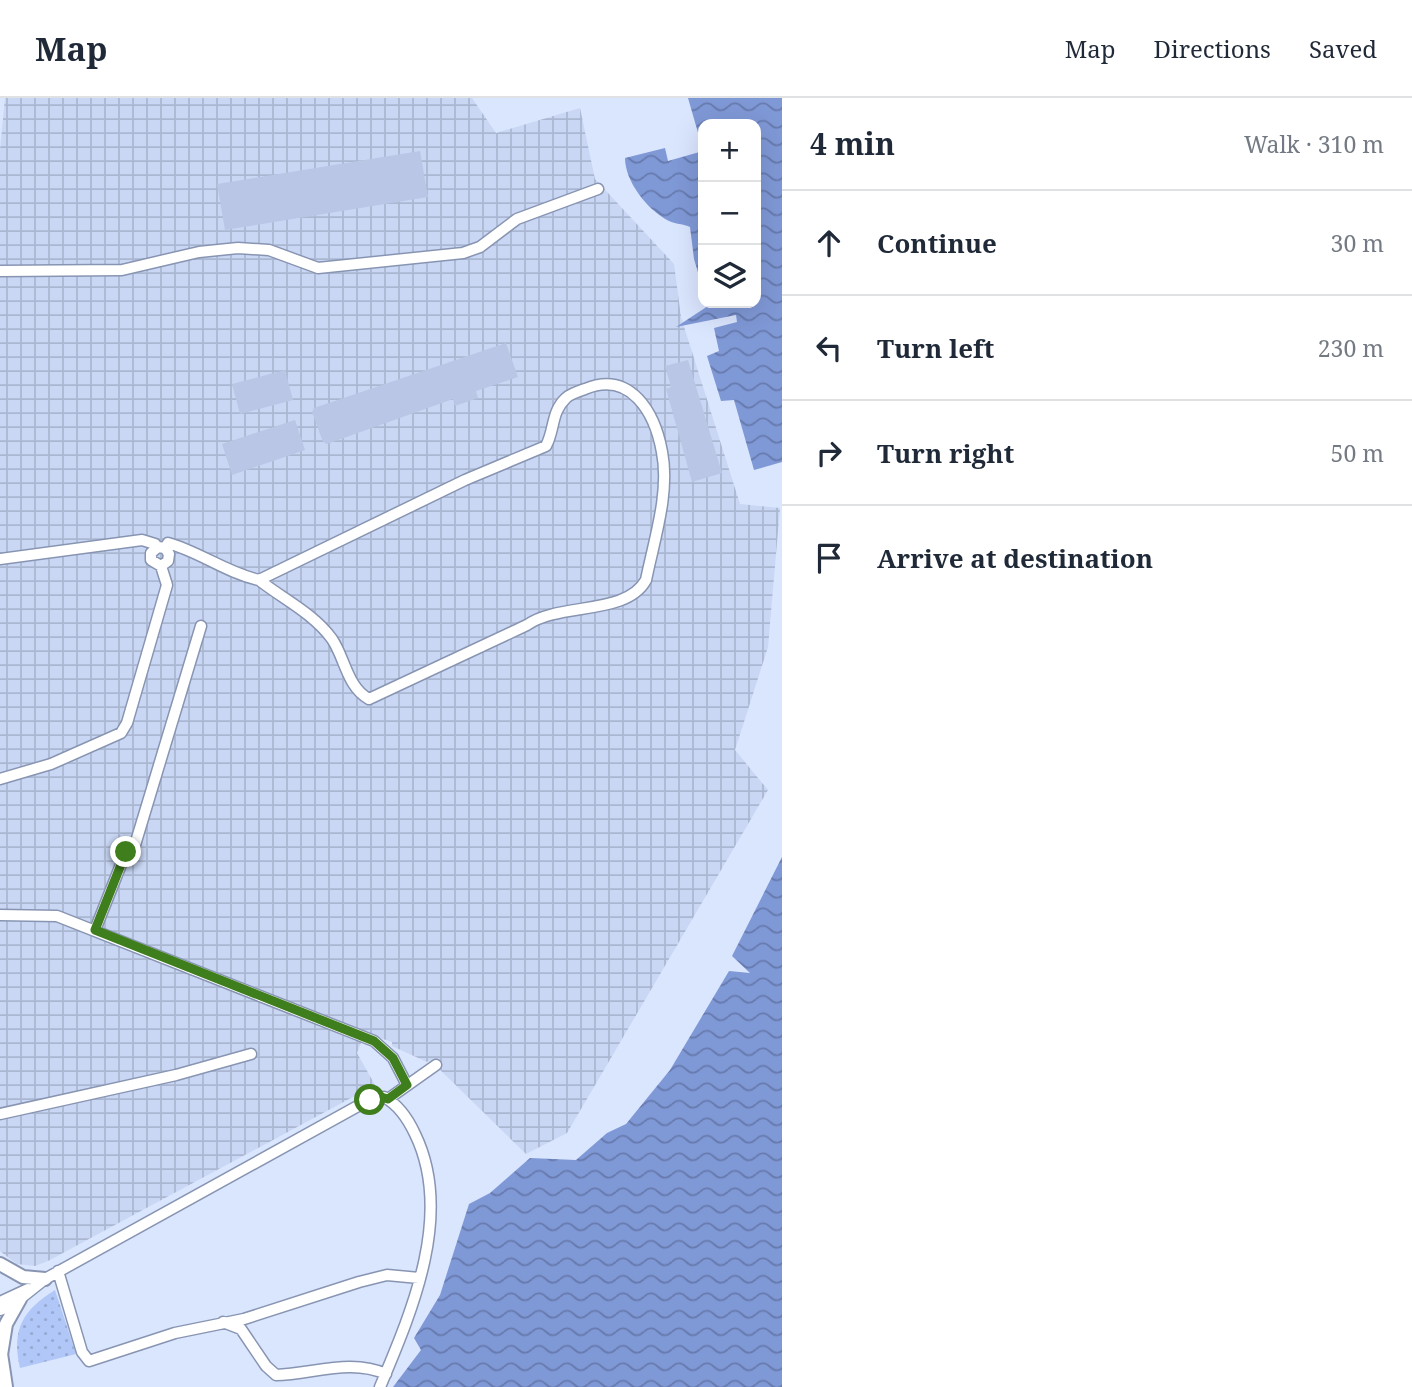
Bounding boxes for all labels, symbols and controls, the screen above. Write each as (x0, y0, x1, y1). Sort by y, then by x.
text: Map (35, 26, 108, 71)
text: Map (1065, 32, 1116, 65)
text: Directions (1154, 32, 1271, 65)
text: Saved (1309, 32, 1377, 65)
map controls (698, 119, 761, 308)
button: + (698, 119, 761, 182)
text: 4 min (810, 123, 895, 164)
text: Walk · 310 m (1244, 128, 1384, 160)
button: − (698, 182, 761, 245)
icon: ahead (810, 224, 848, 262)
text: Continue (877, 225, 997, 261)
text: 30 m (1331, 227, 1384, 259)
button: layers (698, 245, 761, 308)
icon: left (810, 329, 848, 367)
text: Turn left (877, 330, 994, 366)
text: 230 m (1318, 332, 1384, 364)
icon: right (810, 434, 848, 472)
text: Turn right (877, 435, 1014, 471)
text: 50 m (1331, 437, 1384, 469)
icon: arrive (810, 539, 848, 577)
text: Arrive at destination (877, 540, 1153, 576)
route end (110, 836, 141, 867)
route start (354, 1084, 385, 1115)

